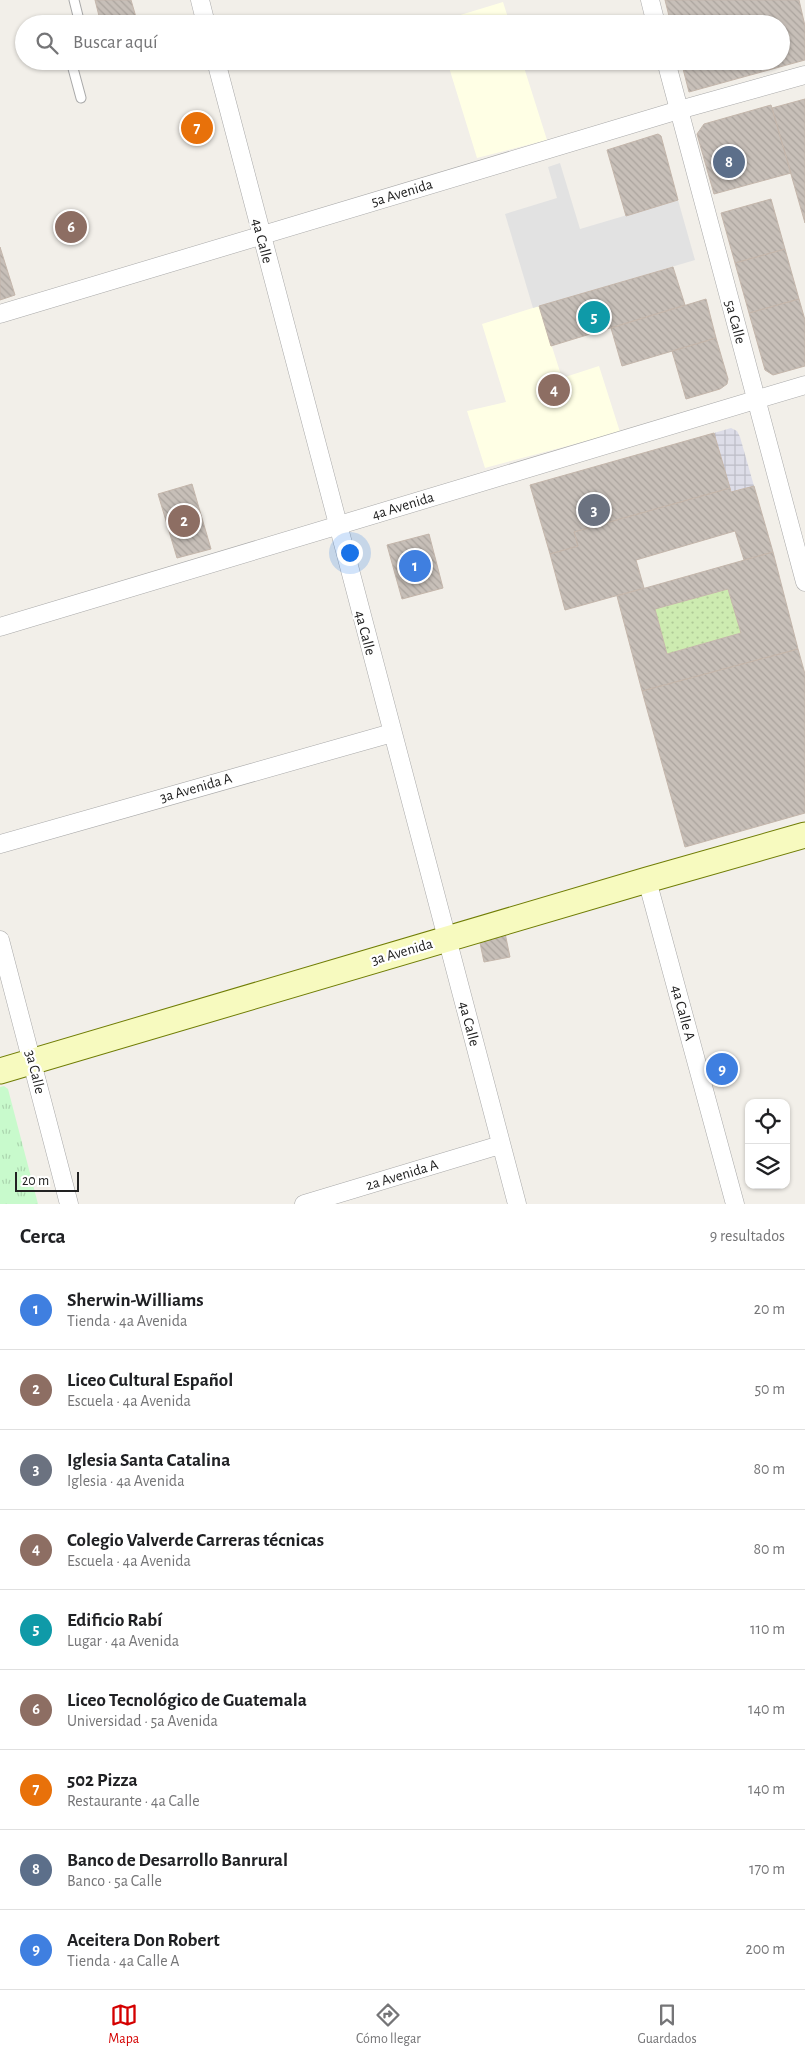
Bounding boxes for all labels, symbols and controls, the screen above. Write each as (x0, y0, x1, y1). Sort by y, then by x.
search box (15, 15, 790, 70)
icon: search (33, 29, 61, 57)
text: Buscar aquí (73, 33, 158, 52)
pin: 7 (181, 109, 213, 147)
pin: 8 (713, 143, 745, 181)
street label: 5a Avenida (370, 177, 434, 209)
pin: 6 (55, 208, 87, 246)
street label: 4a Calle (249, 217, 275, 265)
pin: 5 (578, 298, 610, 336)
street label: 5a Calle (722, 298, 748, 346)
pin: 4 (538, 371, 570, 409)
street label: 4a Avenida (370, 489, 436, 523)
pin: 3 (578, 491, 610, 529)
pin: 2 (168, 502, 200, 540)
your location (337, 540, 363, 566)
pin: 1 (399, 547, 431, 585)
street label: 4a Calle (352, 609, 378, 657)
street label: 3a Avenida A (158, 770, 234, 805)
street label: 3a Avenida (370, 936, 434, 968)
street label: 4a Calle A (668, 984, 698, 1043)
street label: 4a Calle (456, 1000, 482, 1048)
street label: 3a Calle (22, 1049, 48, 1096)
pin: 9 (706, 1050, 738, 1088)
map controls (745, 1099, 790, 1189)
button: locate (745, 1099, 790, 1144)
button: layers (745, 1144, 790, 1189)
street label: 2a Avenida A (364, 1157, 440, 1193)
scale bar (15, 1169, 79, 1192)
text: 20 m (22, 1174, 49, 1188)
text: Cerca (20, 1226, 66, 1247)
text: 9 resultados (710, 1228, 785, 1244)
text: Sherwin-Williams (67, 1291, 204, 1310)
text: 1 (33, 1301, 39, 1317)
text: 20 m (754, 1301, 785, 1317)
text: Tienda · 4a Avenida (67, 1313, 187, 1329)
text: Liceo Cultural Español (67, 1371, 233, 1390)
text: 2 (32, 1381, 40, 1397)
text: 50 m (754, 1381, 785, 1397)
text: Escuela · 4a Avenida (67, 1393, 191, 1409)
text: Iglesia Santa Catalina (67, 1451, 230, 1470)
text: 3 (33, 1461, 39, 1477)
text: 80 m (754, 1461, 785, 1477)
text: Iglesia · 4a Avenida (67, 1473, 185, 1489)
text: Colegio Valverde Carreras técnicas (67, 1531, 324, 1550)
text: 4 (32, 1541, 40, 1557)
text: 80 m (754, 1541, 785, 1557)
text: Escuela · 4a Avenida (67, 1553, 191, 1569)
text: Edificio Rabí (67, 1611, 162, 1630)
text: 5 (33, 1621, 39, 1637)
text: 110 m (750, 1621, 785, 1637)
text: Lugar · 4a Avenida (67, 1633, 179, 1649)
text: Liceo Tecnológico de Guatemala (67, 1691, 307, 1710)
text: 6 (32, 1701, 40, 1717)
text: 140 m (748, 1701, 785, 1717)
text: Universidad · 5a Avenida (67, 1713, 218, 1729)
text: 502 Pizza (67, 1771, 138, 1790)
text: 7 (33, 1781, 39, 1797)
text: 140 m (748, 1781, 785, 1797)
text: Restaurante · 4a Calle (67, 1793, 200, 1809)
text: Banco de Desarrollo Banrural (67, 1851, 288, 1870)
text: 8 (32, 1861, 40, 1877)
text: 170 m (749, 1861, 785, 1877)
text: Banco · 5a Calle (67, 1873, 162, 1889)
text: Aceitera Don Robert (67, 1931, 220, 1950)
text: 9 (32, 1941, 40, 1957)
text: 200 m (745, 1941, 785, 1957)
text: Tienda · 4a Calle A (67, 1953, 180, 1969)
tab: Mapa (108, 2001, 139, 2048)
tab: Cómo llegar (356, 2001, 421, 2048)
tab: Guardados (638, 2001, 697, 2048)

